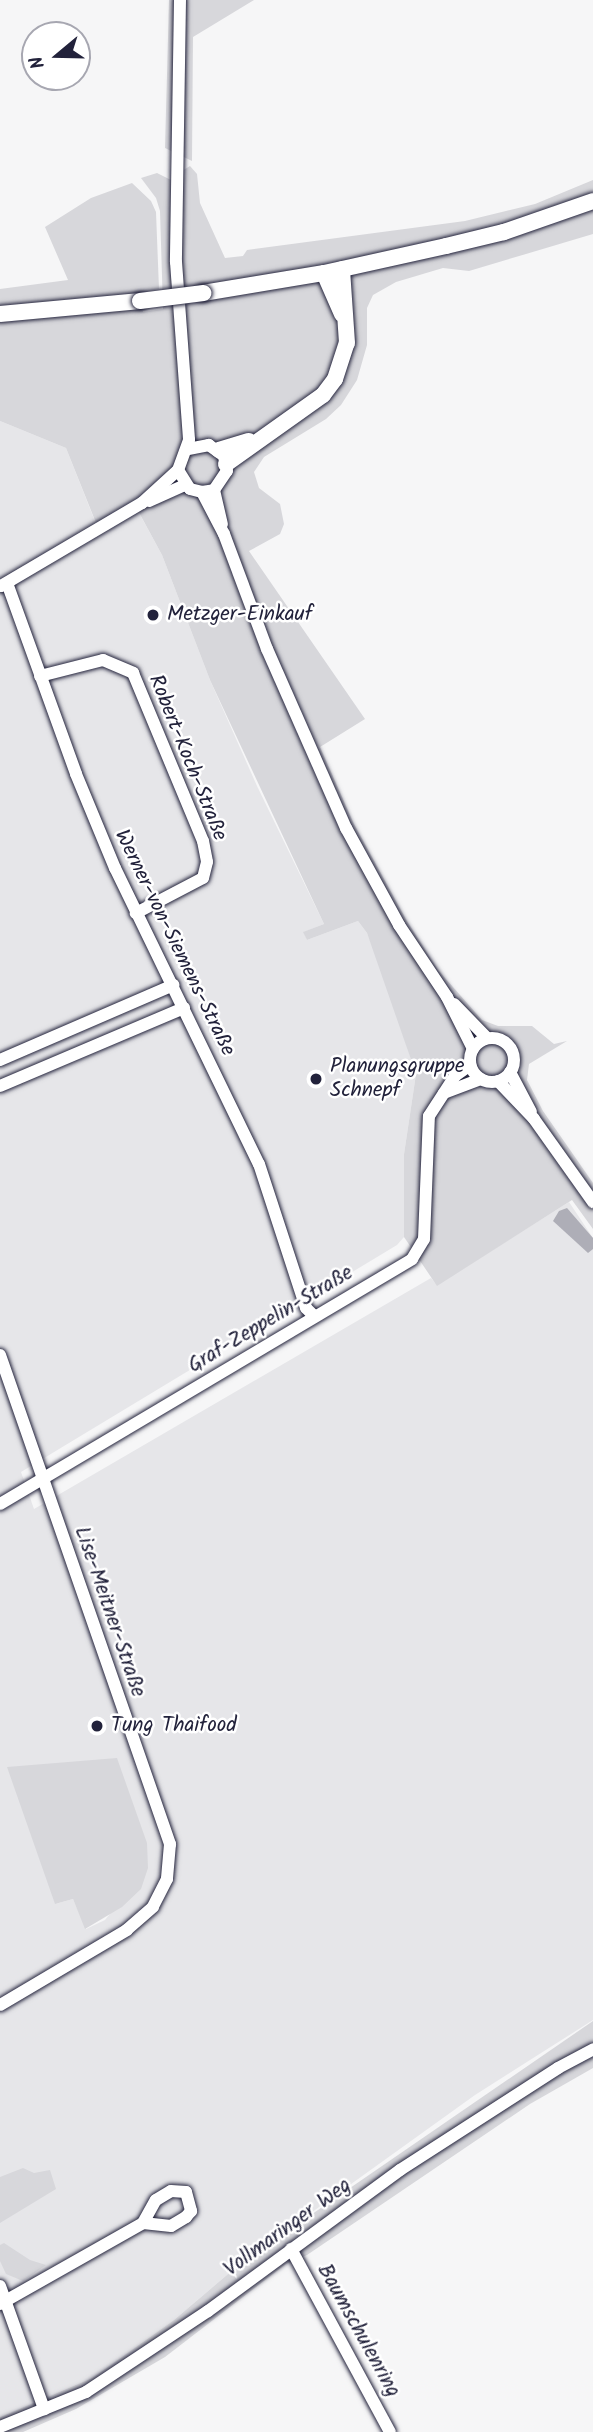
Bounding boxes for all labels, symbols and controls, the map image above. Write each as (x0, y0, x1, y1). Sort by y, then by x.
north arrow (21, 21, 91, 91)
text: N (22, 52, 54, 73)
place label: Metzger-Einkauf (167, 602, 313, 628)
marker: Metzger-Einkauf (145, 607, 161, 623)
street label: Robert-Koch-Straße (142, 671, 232, 845)
street label: Werner-von-Siemens-Straße (108, 826, 240, 1060)
place label: Planungsgruppe Schnepf (330, 1054, 464, 1104)
marker: Planungsgruppe Schnepf (308, 1071, 324, 1087)
street label: Graf-Zeppelin-Straße (184, 1261, 358, 1379)
street label: Lise-Meitner-Straße (68, 1523, 150, 1701)
place label: Tung Thaifood (111, 1713, 237, 1739)
marker: Tung Thaifood (89, 1718, 105, 1734)
street label: Vollmaringer Weg (219, 2173, 357, 2283)
street label: Baumschulenring (311, 2260, 405, 2402)

